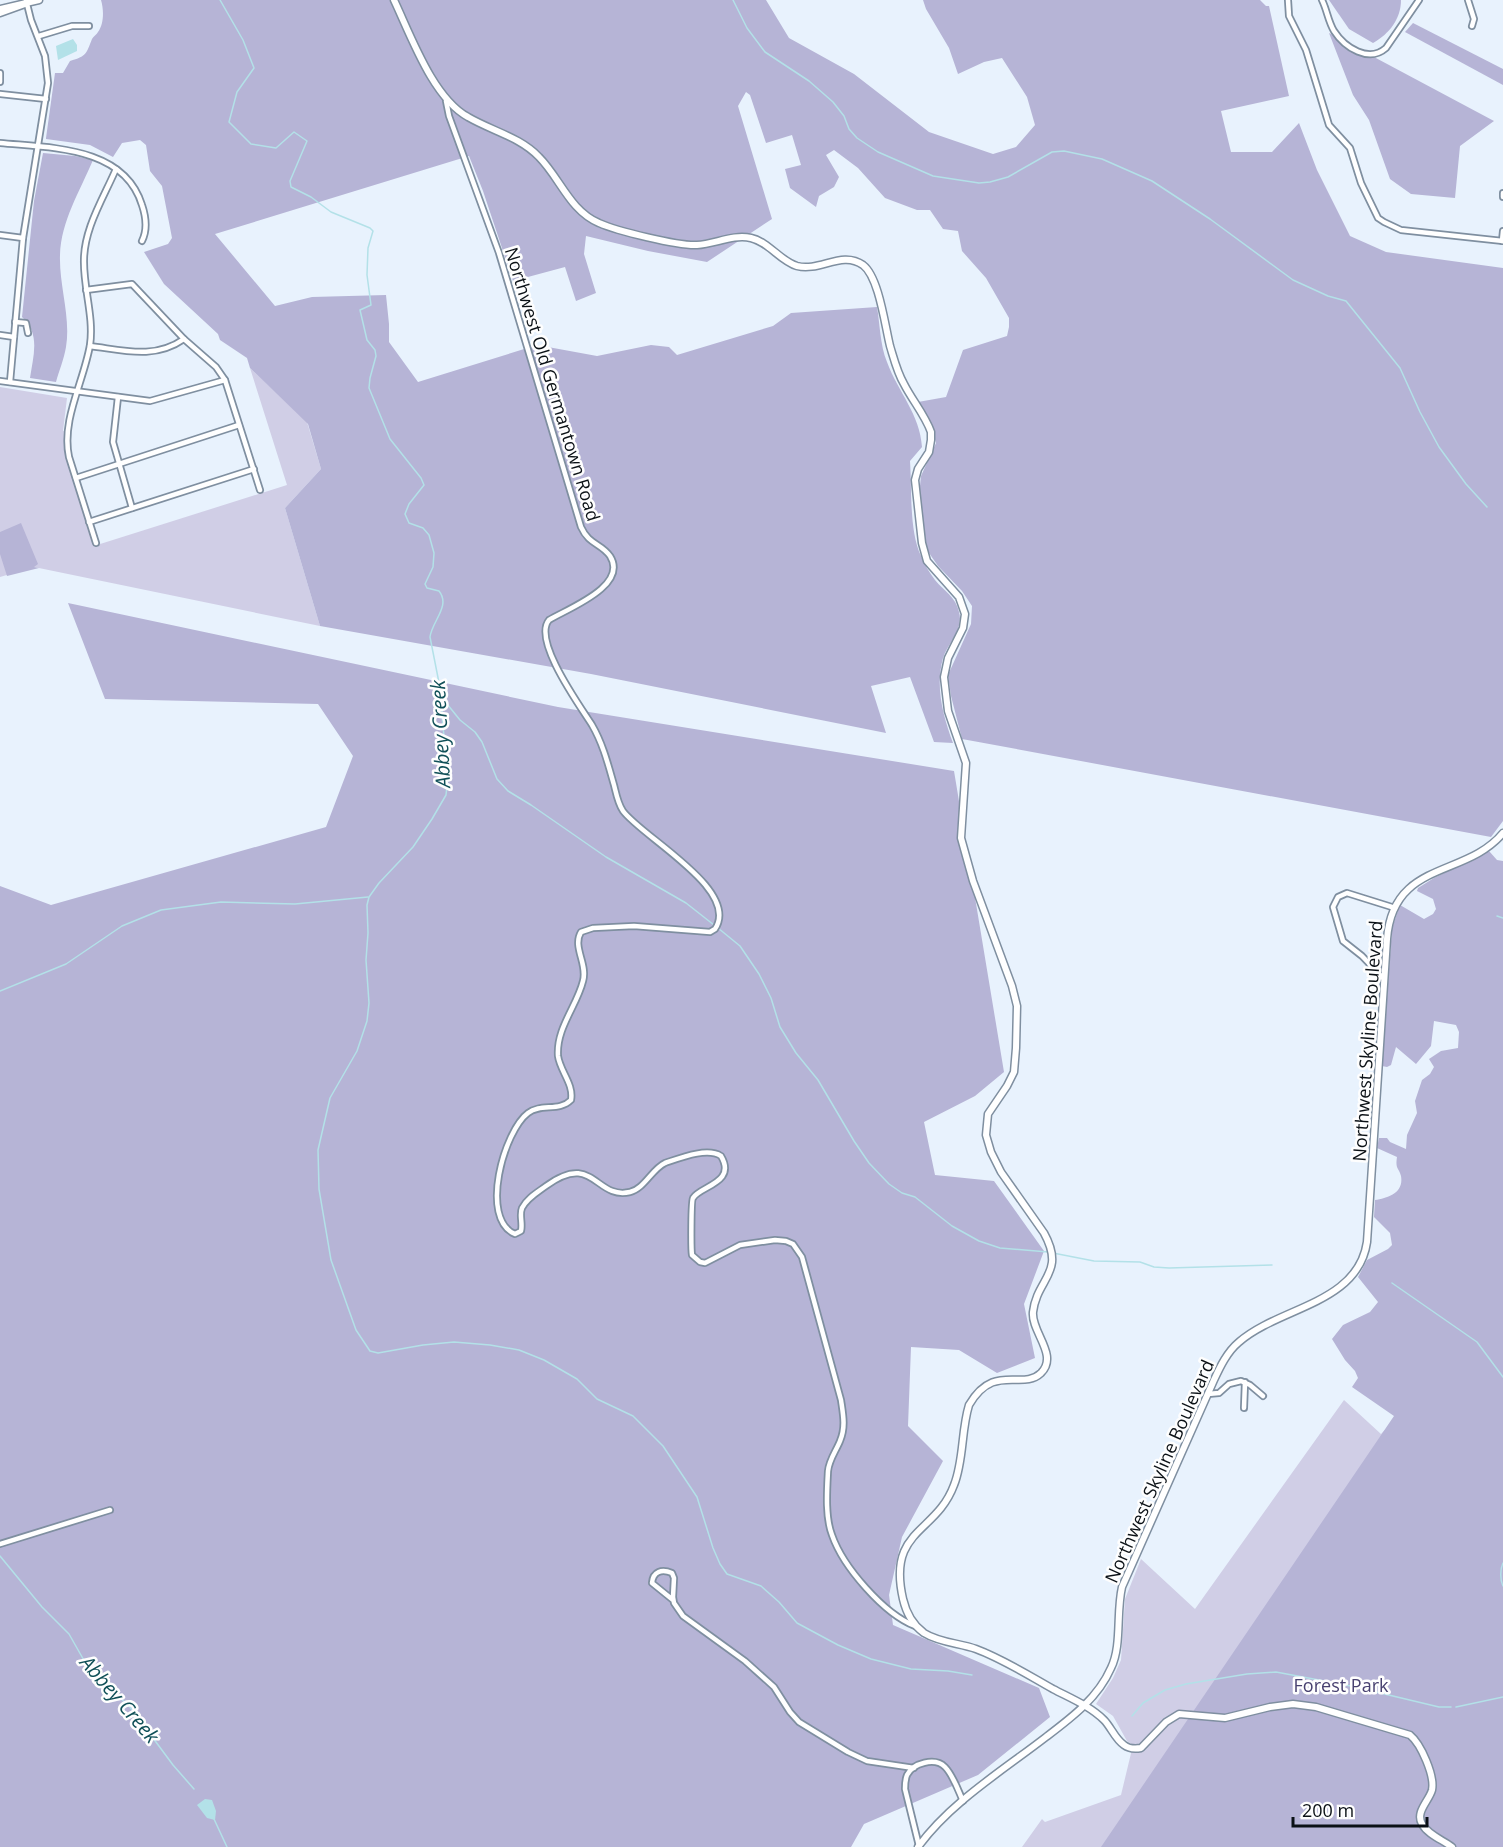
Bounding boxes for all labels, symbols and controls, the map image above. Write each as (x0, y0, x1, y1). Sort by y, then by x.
street label: Northwest Old Germantown Road (500, 244, 606, 524)
water label: Abbey Creek (424, 678, 456, 791)
street label: Northwest Skyline Boulevard (1347, 920, 1387, 1162)
street label: Northwest Skyline Boulevard (1099, 1356, 1219, 1586)
water label: Abbey Creek (73, 1648, 166, 1750)
park label: Forest Park (1294, 1673, 1389, 1697)
scale bar (1293, 1790, 1426, 1828)
text: 200 m (1302, 1798, 1354, 1822)

